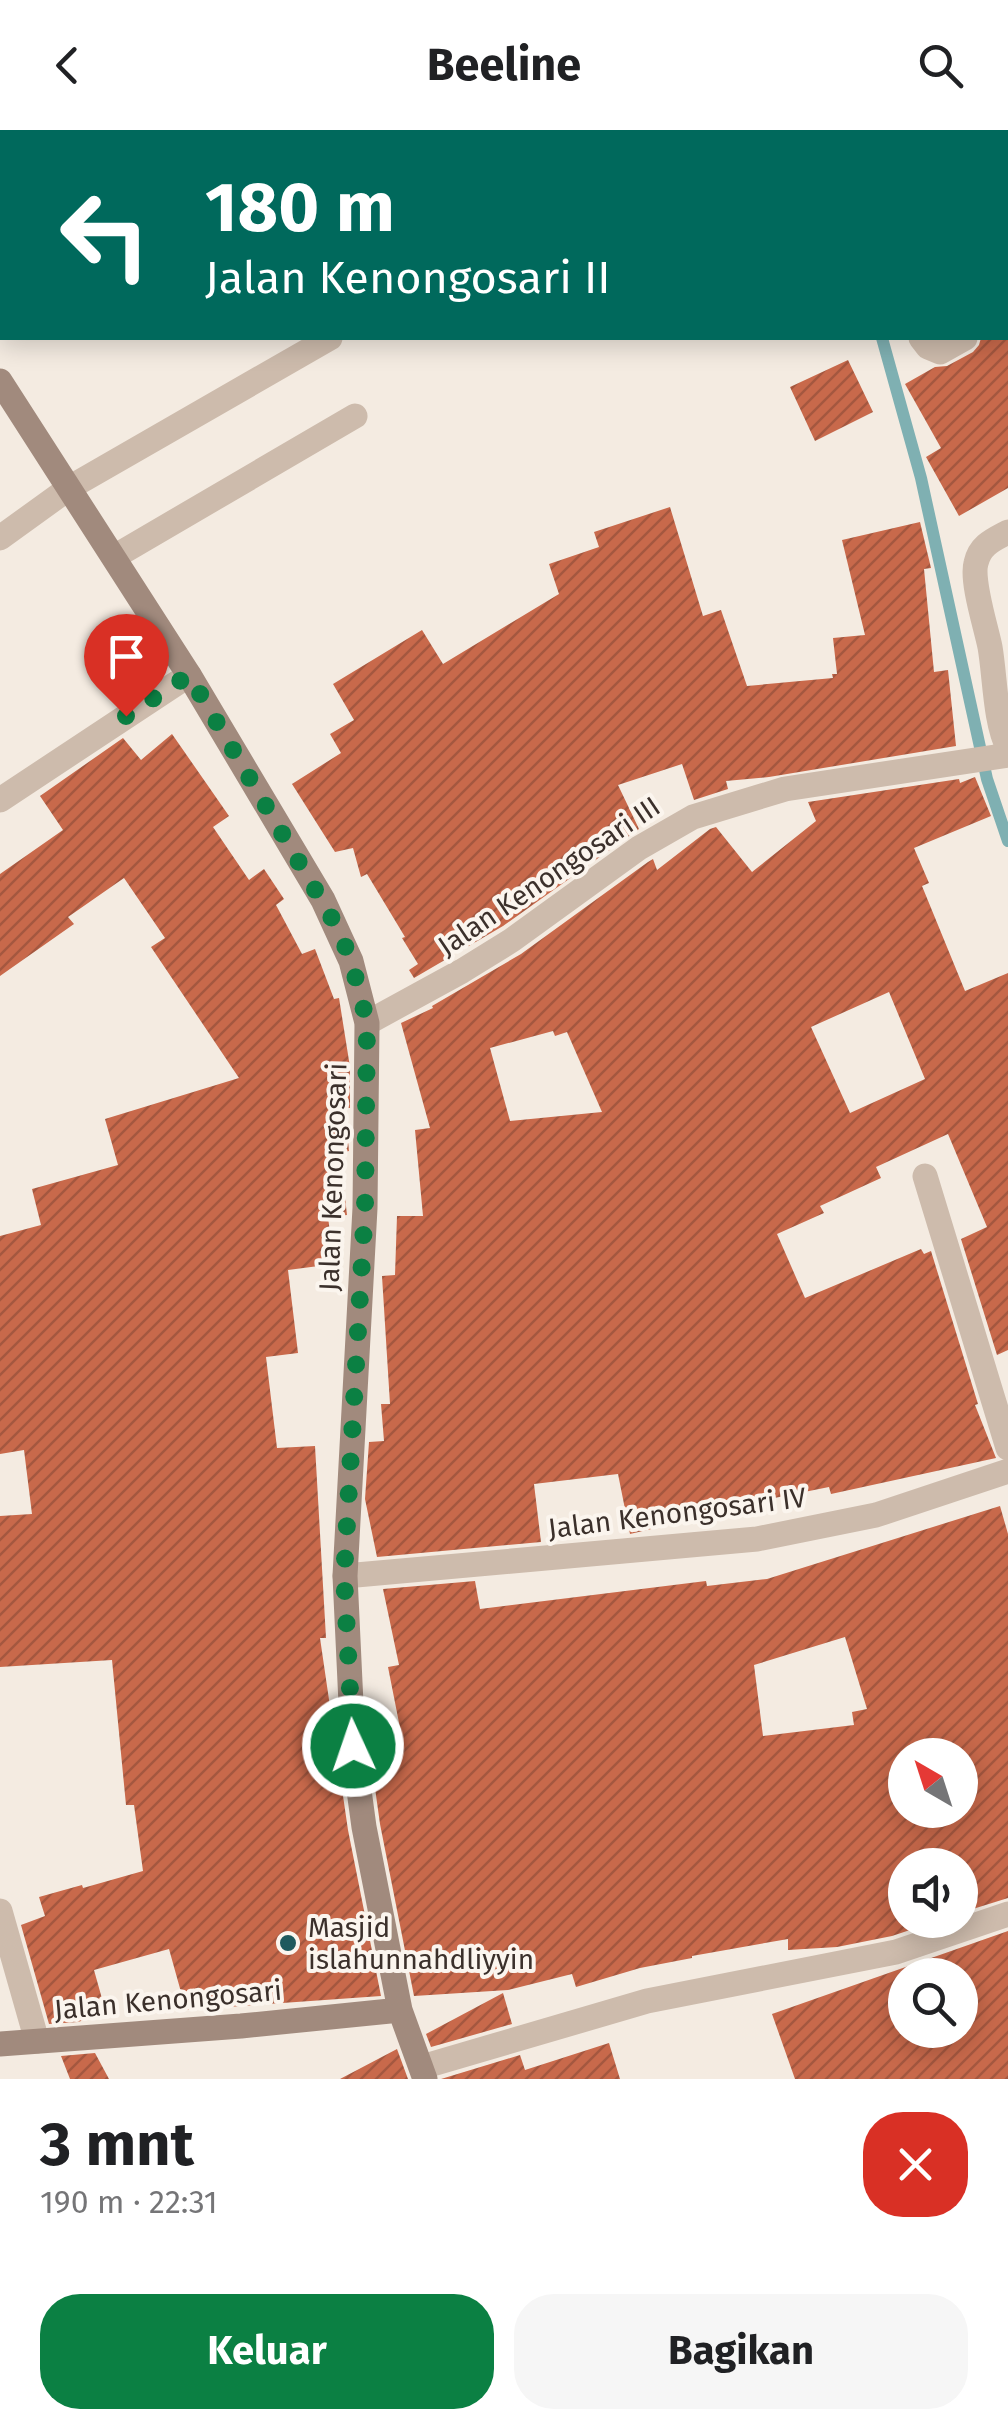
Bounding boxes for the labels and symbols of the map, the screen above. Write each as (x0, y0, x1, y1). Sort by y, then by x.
pin (84, 614, 169, 717)
street label: Jalan Kenongosari III (432, 789, 666, 963)
street label: Jalan Kenongosari (313, 1062, 353, 1292)
street label: Jalan Kenongosari IV (546, 1481, 808, 1545)
position arrow (301, 1694, 405, 1798)
north arrow (888, 1738, 978, 1828)
place label: Masjid islahunnahdliyyin (308, 1911, 534, 1976)
marker: Masjid islahunnahdliyyin (277, 1932, 299, 1954)
street label: Jalan Kenongosari (53, 1974, 283, 2026)

